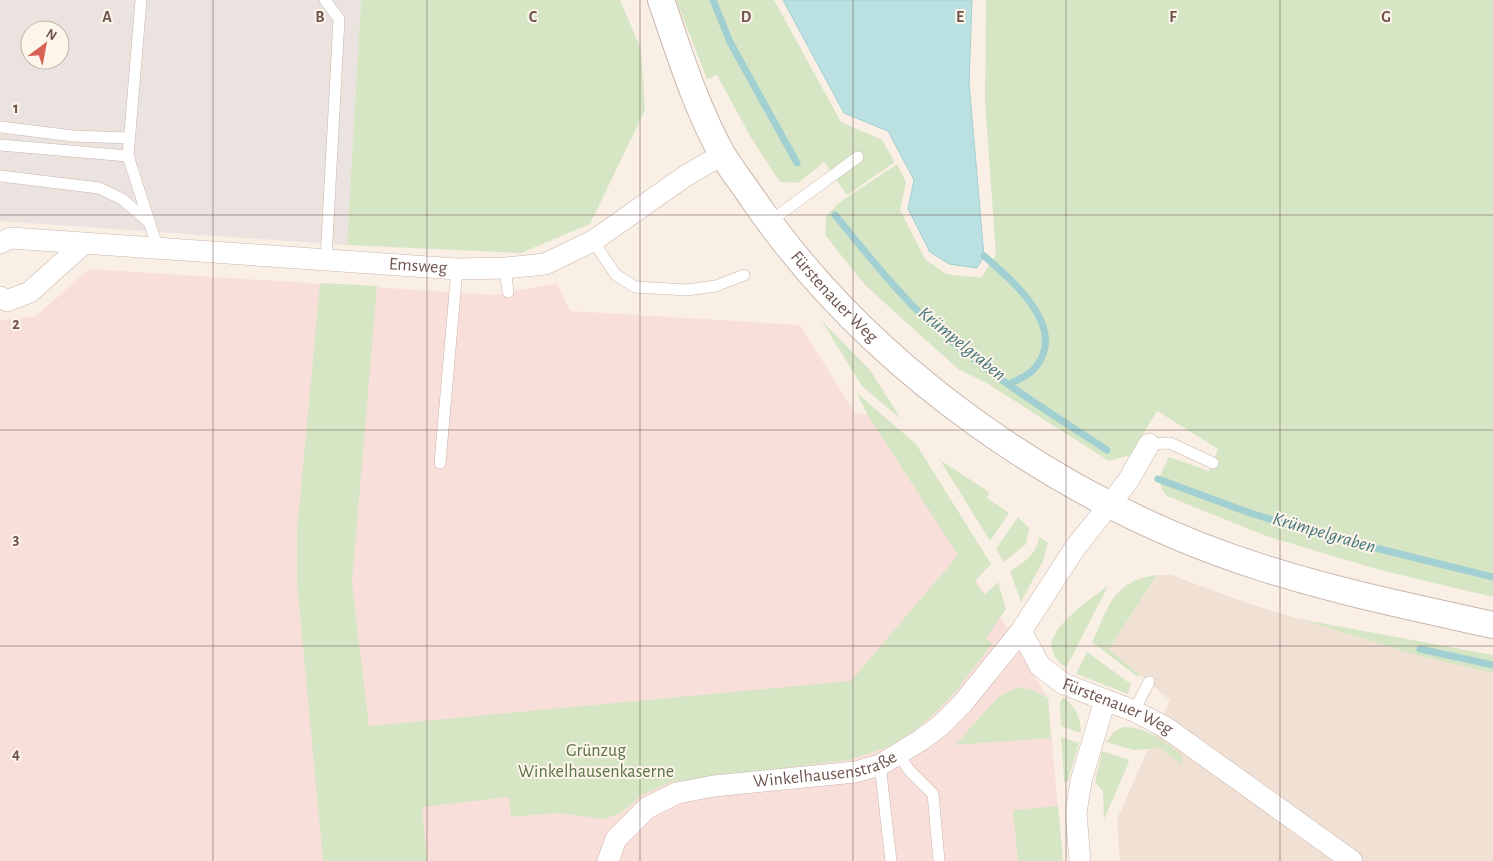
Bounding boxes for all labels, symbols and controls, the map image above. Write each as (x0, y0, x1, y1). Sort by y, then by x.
text: A (102, 9, 112, 25)
text: B (315, 9, 325, 25)
text: C (529, 9, 538, 25)
text: D (741, 9, 752, 25)
text: E (956, 9, 964, 25)
text: F (1169, 9, 1177, 25)
text: G (1381, 9, 1391, 25)
north arrow (20, 20, 70, 70)
text: N (44, 26, 59, 43)
text: 1 (13, 100, 19, 116)
street label: Fürstenauer Weg (787, 248, 881, 347)
street label: Emsweg (388, 255, 448, 277)
water label: Krümpelgraben (915, 303, 1009, 385)
text: 2 (12, 316, 20, 332)
water label: Krümpelgraben (1270, 509, 1378, 557)
text: 3 (13, 531, 20, 547)
street label: Fürstenauer Weg (1060, 675, 1176, 739)
park label: Grünzug Winkelhausenkaserne (518, 742, 674, 781)
text: 4 (12, 746, 20, 762)
street label: Winkelhausenstraße (752, 748, 900, 791)

